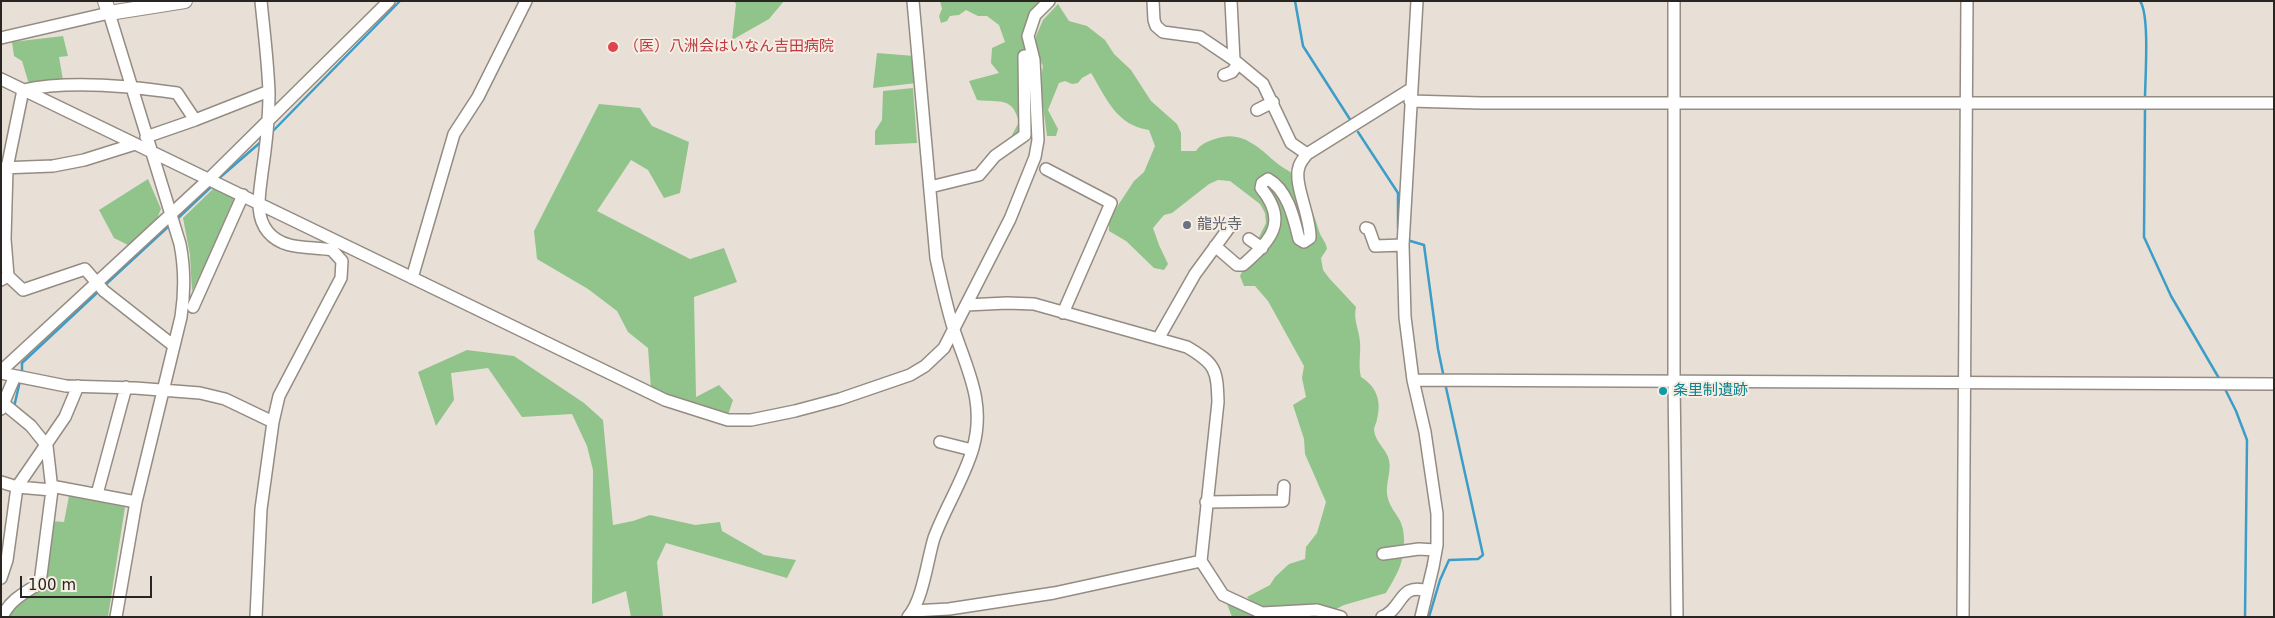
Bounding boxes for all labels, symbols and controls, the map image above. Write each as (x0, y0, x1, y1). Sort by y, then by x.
place label: （医）八洲会はいなん吉田病院 (624, 38, 834, 56)
marker: （医）八洲会はいなん吉田病院 (606, 40, 620, 54)
place label: 龍光寺 (1197, 216, 1242, 234)
marker: 龍光寺 (1181, 219, 1193, 231)
place label: 条里制遺跡 (1673, 382, 1748, 400)
marker: 条里制遺跡 (1657, 385, 1669, 397)
scale bar (22, 566, 155, 598)
text: 100 m (28, 576, 76, 594)

